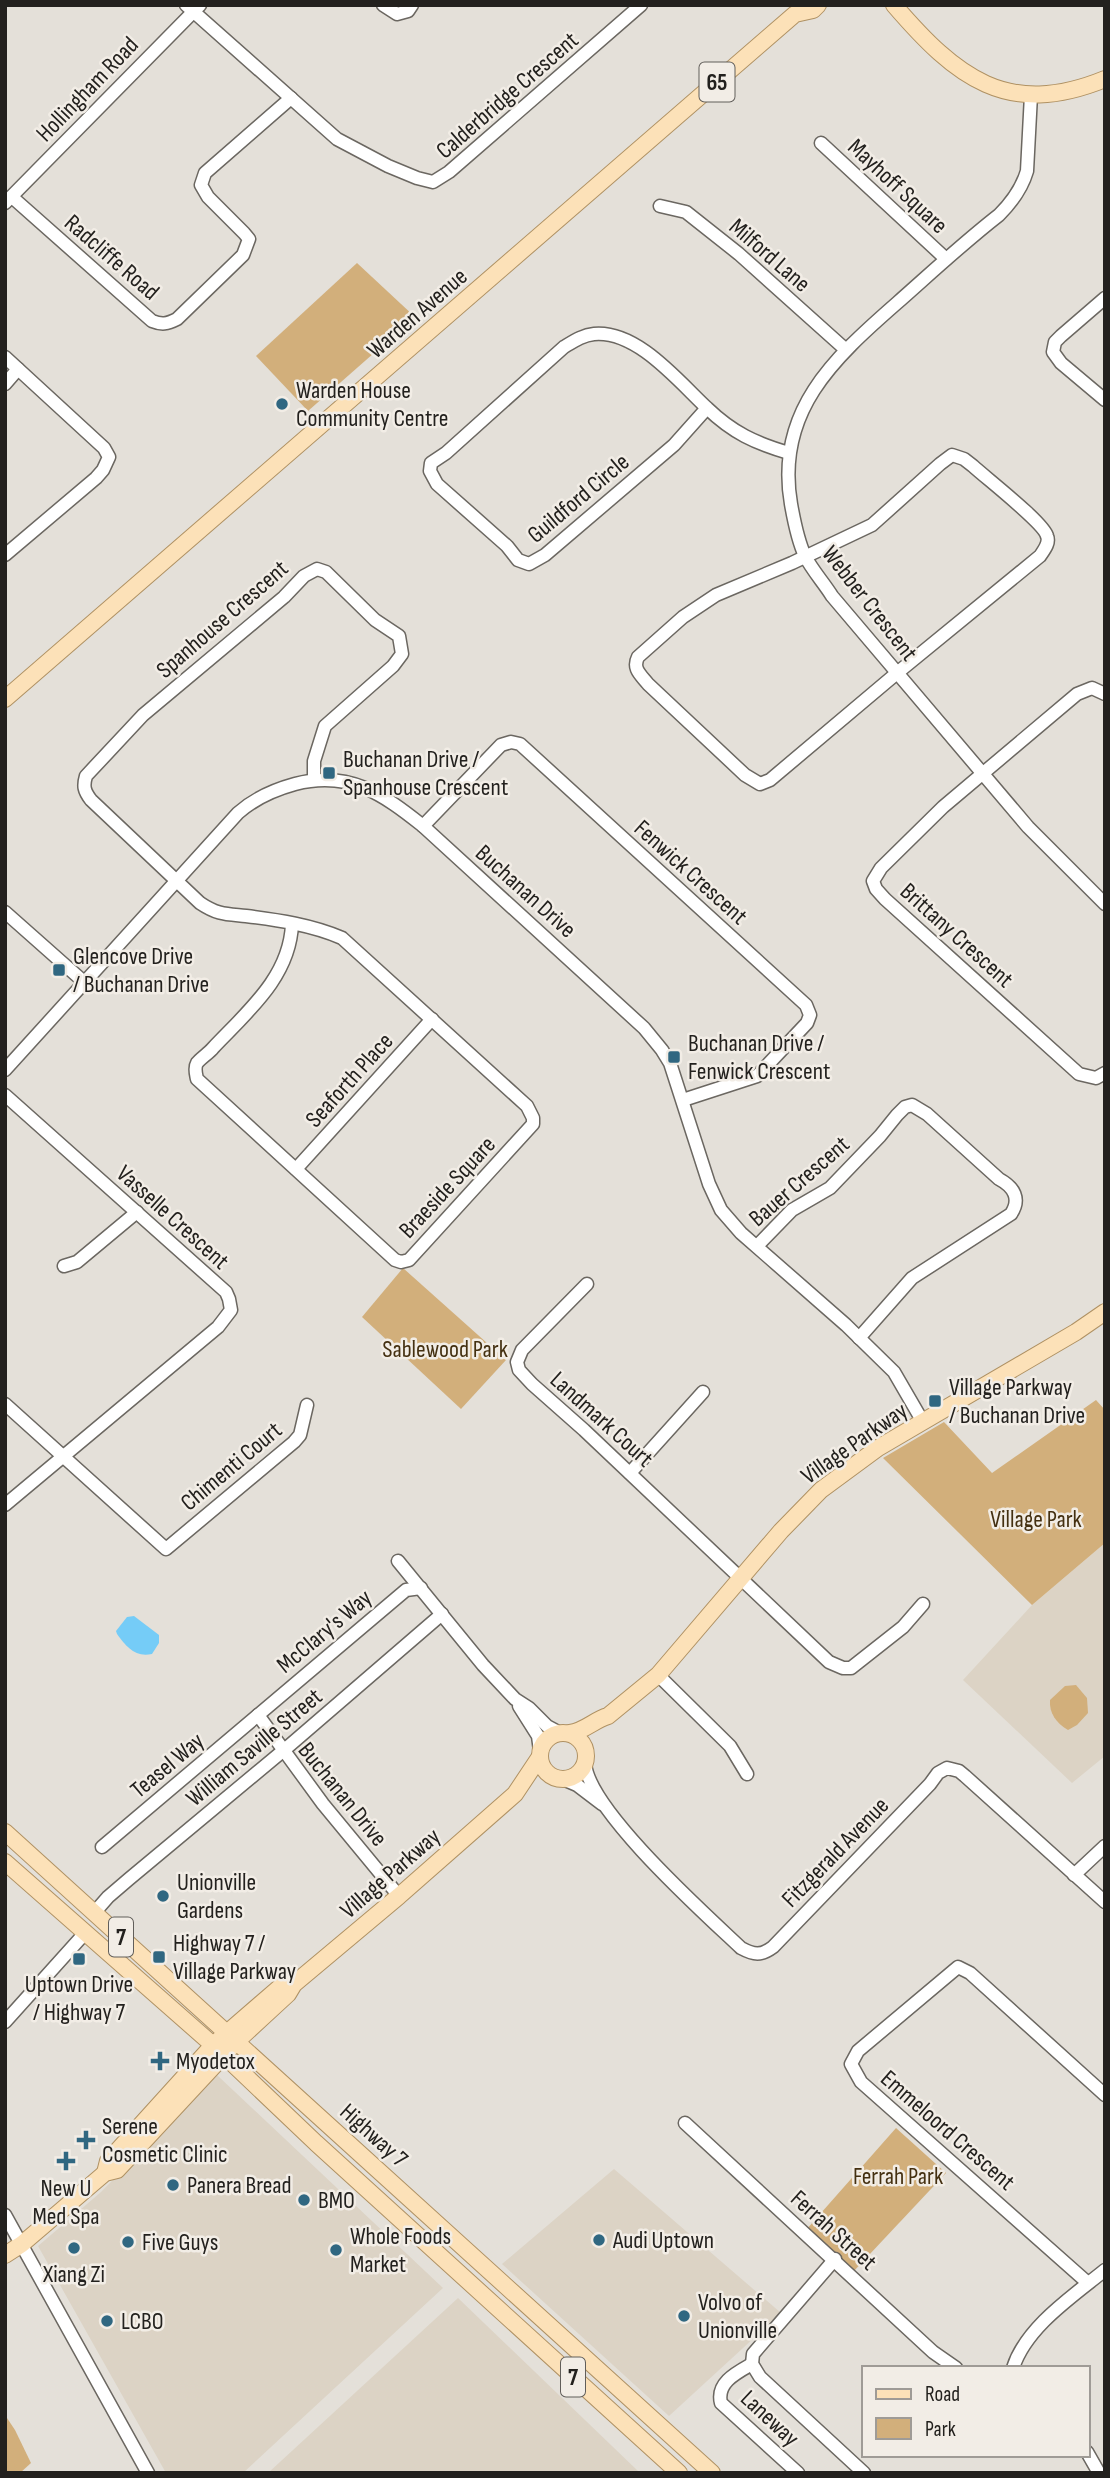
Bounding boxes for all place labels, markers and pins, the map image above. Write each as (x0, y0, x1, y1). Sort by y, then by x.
place label: Warden House Community Centre (296, 376, 448, 433)
marker: Warden House Community Centre (274, 396, 290, 412)
place label: Buchanan Drive / Spanhouse Crescent (343, 745, 508, 802)
marker: Buchanan Drive / Spanhouse Crescent (321, 765, 337, 781)
place label: Glencove Drive / Buchanan Drive (73, 942, 209, 999)
marker: Glencove Drive / Buchanan Drive (51, 962, 67, 978)
place label: Buchanan Drive / Fenwick Crescent (688, 1029, 830, 1086)
marker: Buchanan Drive / Fenwick Crescent (666, 1049, 682, 1065)
place label: Village Parkway / Buchanan Drive (949, 1373, 1085, 1430)
marker: Village Parkway / Buchanan Drive (927, 1393, 943, 1409)
place label: Unionville Gardens (177, 1868, 256, 1925)
marker: Unionville Gardens (155, 1888, 171, 1904)
place label: Highway 7 / Village Parkway (173, 1929, 296, 1986)
marker: Highway 7 / Village Parkway (151, 1949, 167, 1965)
marker: Uptown Drive / Highway 7 (71, 1951, 87, 1967)
place label: Uptown Drive / Highway 7 (25, 1970, 133, 2027)
place label: Myodetox (176, 2047, 255, 2076)
marker: Myodetox (150, 2051, 170, 2071)
place label: Serene Cosmetic Clinic (102, 2112, 228, 2169)
marker: Serene Cosmetic Clinic (76, 2130, 96, 2150)
marker: New U Med Spa (56, 2151, 76, 2171)
place label: Panera Bread (187, 2171, 292, 2200)
place label: New U Med Spa (32, 2174, 100, 2231)
marker: Panera Bread (165, 2177, 181, 2193)
place label: BMO (318, 2186, 355, 2215)
marker: BMO (296, 2192, 312, 2208)
place label: Whole Foods Market (350, 2222, 451, 2279)
place label: Audi Uptown (612, 2226, 714, 2255)
place label: Five Guys (142, 2228, 218, 2257)
marker: Audi Uptown (591, 2232, 607, 2248)
marker: Five Guys (120, 2234, 136, 2250)
marker: Xiang Zi (66, 2240, 82, 2256)
marker: Whole Foods Market (328, 2242, 344, 2258)
place label: Xiang Zi (42, 2260, 105, 2289)
place label: Volvo of Unionville (698, 2288, 777, 2345)
place label: LCBO (121, 2307, 164, 2336)
marker: Volvo of Unionville (676, 2308, 692, 2324)
marker: LCBO (99, 2313, 115, 2329)

